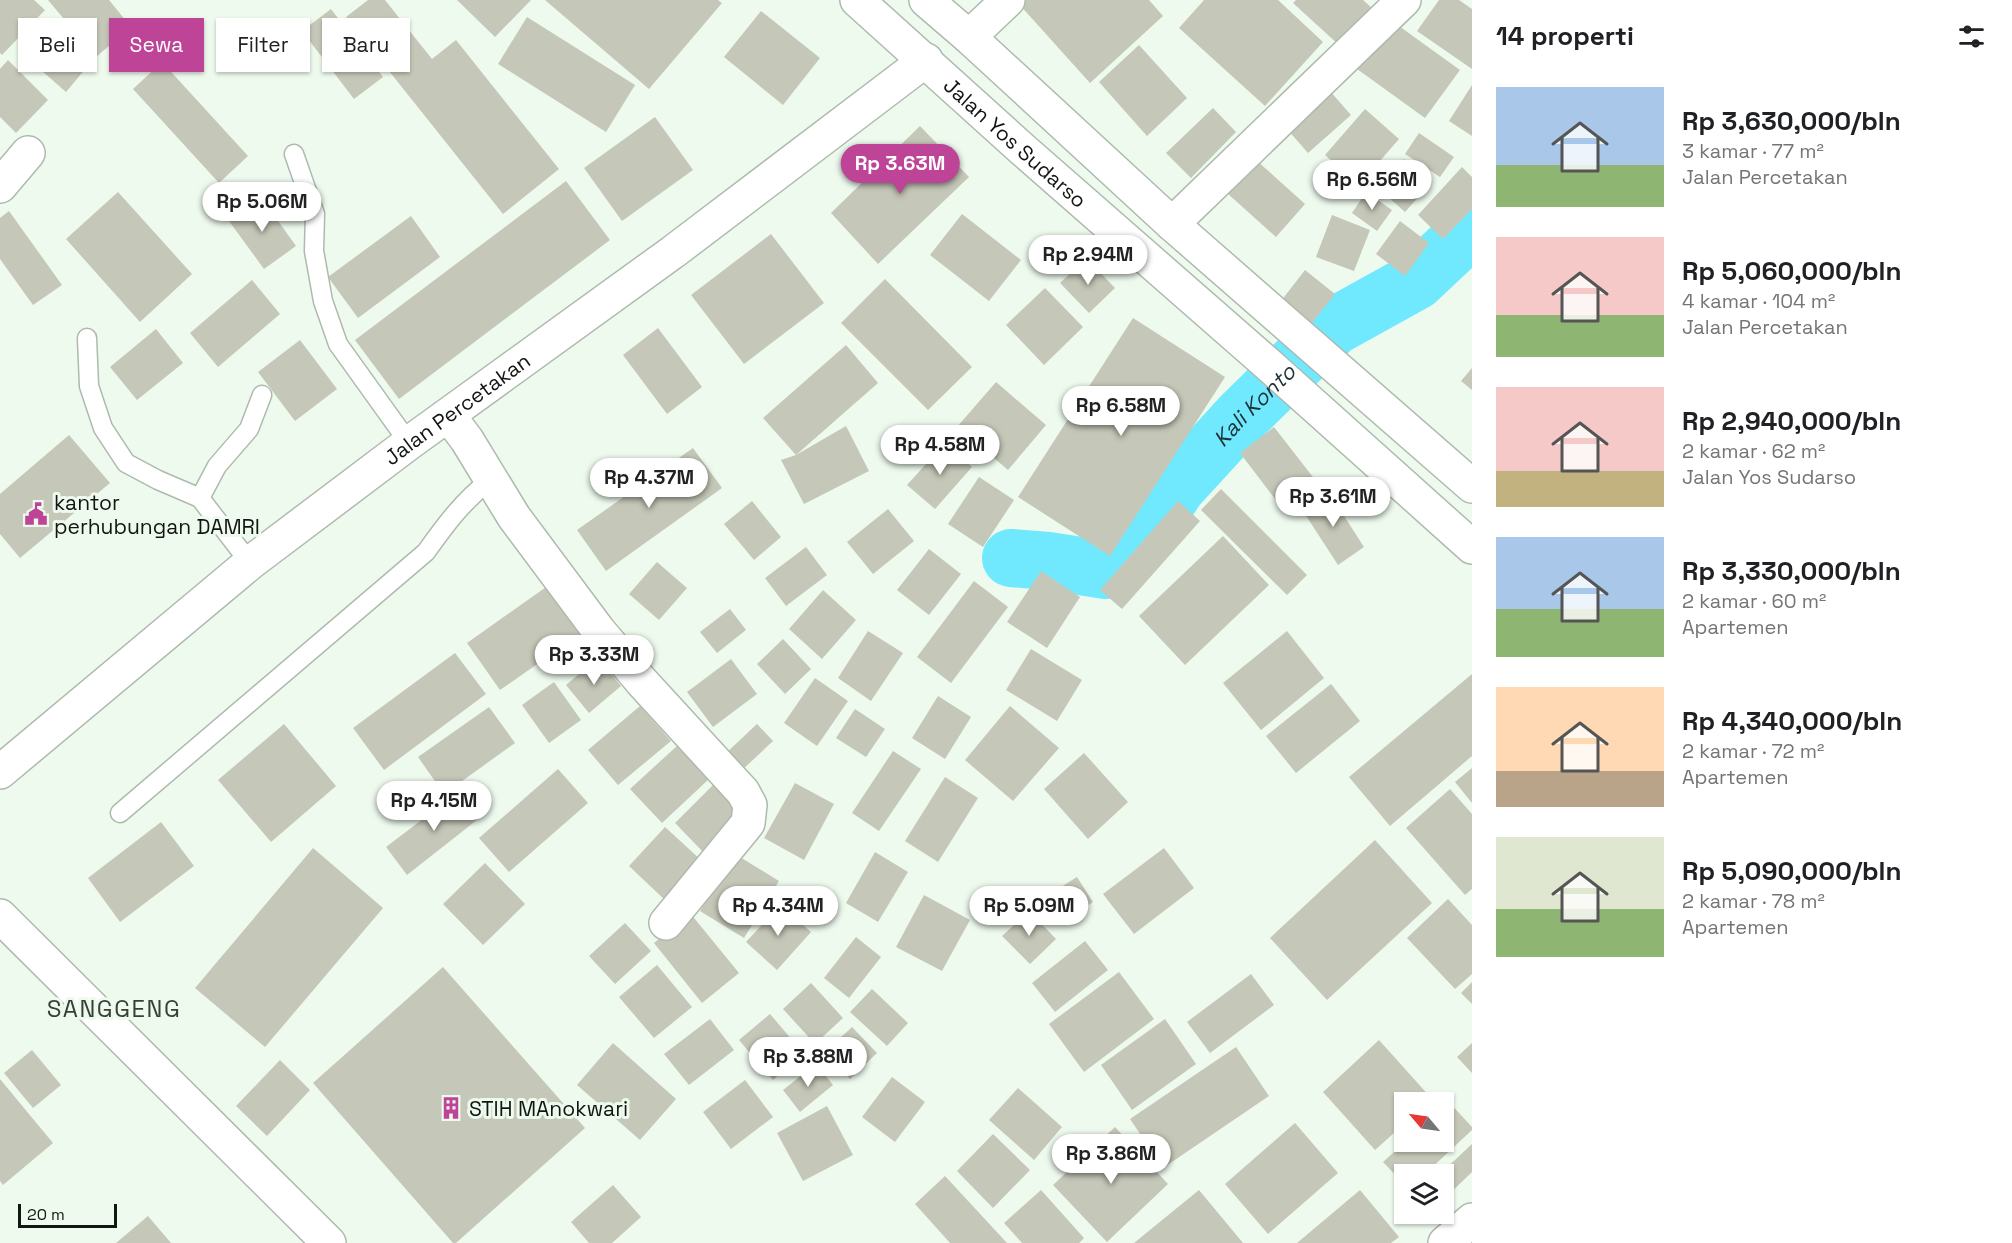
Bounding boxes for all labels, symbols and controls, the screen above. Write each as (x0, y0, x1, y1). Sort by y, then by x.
chip: Beli (18, 18, 97, 72)
chip: Sewa (109, 18, 204, 72)
chip: Filter (216, 18, 310, 72)
chip: Baru (322, 18, 410, 72)
text: 14 properti (1496, 19, 1634, 53)
icon: filters (1955, 20, 1988, 53)
street label: Jalan Yos Sudarso (938, 71, 1093, 213)
text: Rp 3,630,000/bln (1682, 104, 1901, 138)
icon: home (1544, 111, 1616, 183)
text: 3 kamar · 77 m² (1682, 138, 1824, 164)
pin: Rp 3.63M (838, 144, 962, 195)
text: Rp 3.63M (855, 150, 945, 176)
pin: Rp 6.56M (1310, 160, 1434, 211)
text: Jalan Percetakan (1682, 164, 1848, 190)
text: Rp 6.56M (1327, 166, 1417, 192)
pin: Rp 5.06M (200, 182, 324, 233)
text: Rp 5.06M (216, 188, 308, 214)
pin: Rp 2.94M (1026, 235, 1150, 286)
text: Rp 2.94M (1043, 241, 1134, 267)
text: Rp 5,060,000/bln (1682, 254, 1902, 288)
icon: home (1544, 261, 1616, 333)
text: 4 kamar · 104 m² (1682, 288, 1835, 314)
text: Jalan Percetakan (1682, 314, 1848, 340)
street label: Jalan Percetakan (378, 346, 535, 471)
water label: Kali Konto (1207, 357, 1302, 452)
pin: Rp 6.58M (1059, 386, 1183, 437)
text: Rp 6.58M (1076, 392, 1166, 418)
text: Rp 2,940,000/bln (1682, 404, 1901, 438)
icon: home (1544, 411, 1616, 483)
pin: Rp 4.58M (878, 425, 1002, 476)
text: Rp 4.58M (895, 431, 985, 457)
text: 2 kamar · 62 m² (1682, 438, 1825, 464)
pin: Rp 4.37M (587, 458, 711, 509)
text: Rp 4.37M (604, 464, 694, 490)
text: Jalan Yos Sudarso (1682, 464, 1856, 490)
pin: Rp 3.61M (1271, 477, 1395, 528)
text: Rp 3.61M (1289, 483, 1377, 509)
place label: kantor perhubungan DAMRI (54, 489, 260, 540)
public building icon: kantor perhubungan DAMRI (23, 501, 49, 527)
text: Rp 3,330,000/bln (1682, 554, 1901, 588)
icon: home (1544, 561, 1616, 633)
text: 2 kamar · 60 m² (1682, 588, 1826, 614)
text: Apartemen (1682, 614, 1789, 640)
pin: Rp 3.33M (532, 635, 656, 686)
text: Rp 3.33M (549, 641, 639, 667)
text: Rp 4,340,000/bln (1682, 704, 1902, 738)
icon: home (1544, 711, 1616, 783)
text: 2 kamar · 72 m² (1682, 738, 1824, 764)
text: Apartemen (1682, 764, 1789, 790)
pin: Rp 4.15M (372, 781, 496, 832)
text: Rp 4.15M (391, 787, 477, 813)
text: Rp 5,090,000/bln (1682, 854, 1902, 888)
icon: home (1544, 861, 1616, 933)
pin: Rp 4.34M (716, 886, 840, 937)
pin: Rp 5.09M (967, 886, 1091, 937)
text: 2 kamar · 78 m² (1682, 888, 1825, 914)
text: Rp 4.34M (732, 892, 824, 918)
text: Rp 5.09M (983, 892, 1075, 918)
text: Apartemen (1682, 914, 1789, 940)
district label: SANGGENG (47, 993, 181, 1024)
pin: Rp 3.88M (746, 1037, 870, 1088)
text: Rp 3.88M (763, 1043, 853, 1069)
north arrow (1394, 1092, 1454, 1152)
map controls (1394, 1092, 1454, 1224)
building icon: STIH MAnokwari (438, 1095, 464, 1121)
place label: STIH MAnokwari (469, 1095, 628, 1122)
pin: Rp 3.86M (1049, 1134, 1173, 1185)
text: Rp 3.86M (1066, 1140, 1156, 1166)
button: layers (1394, 1164, 1454, 1224)
scale bar (18, 1201, 117, 1228)
text: 20 m (27, 1204, 65, 1225)

